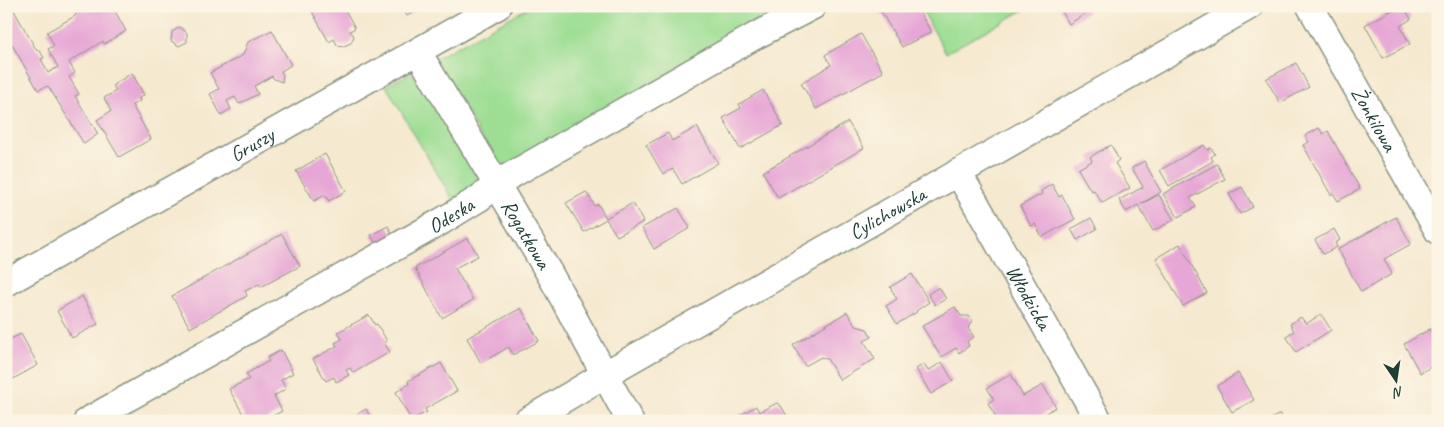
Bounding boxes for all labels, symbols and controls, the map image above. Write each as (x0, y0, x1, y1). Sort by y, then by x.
street label: Żonkilowa (1346, 82, 1404, 158)
street label: Gruszy (225, 121, 280, 167)
street label: Cylichowska (844, 180, 932, 245)
street label: Odeska (424, 191, 480, 239)
street label: Rogatkowa (496, 195, 558, 275)
street label: Włodzicka (1000, 260, 1059, 336)
north arrow (1372, 354, 1422, 404)
text: N (1390, 383, 1405, 402)

